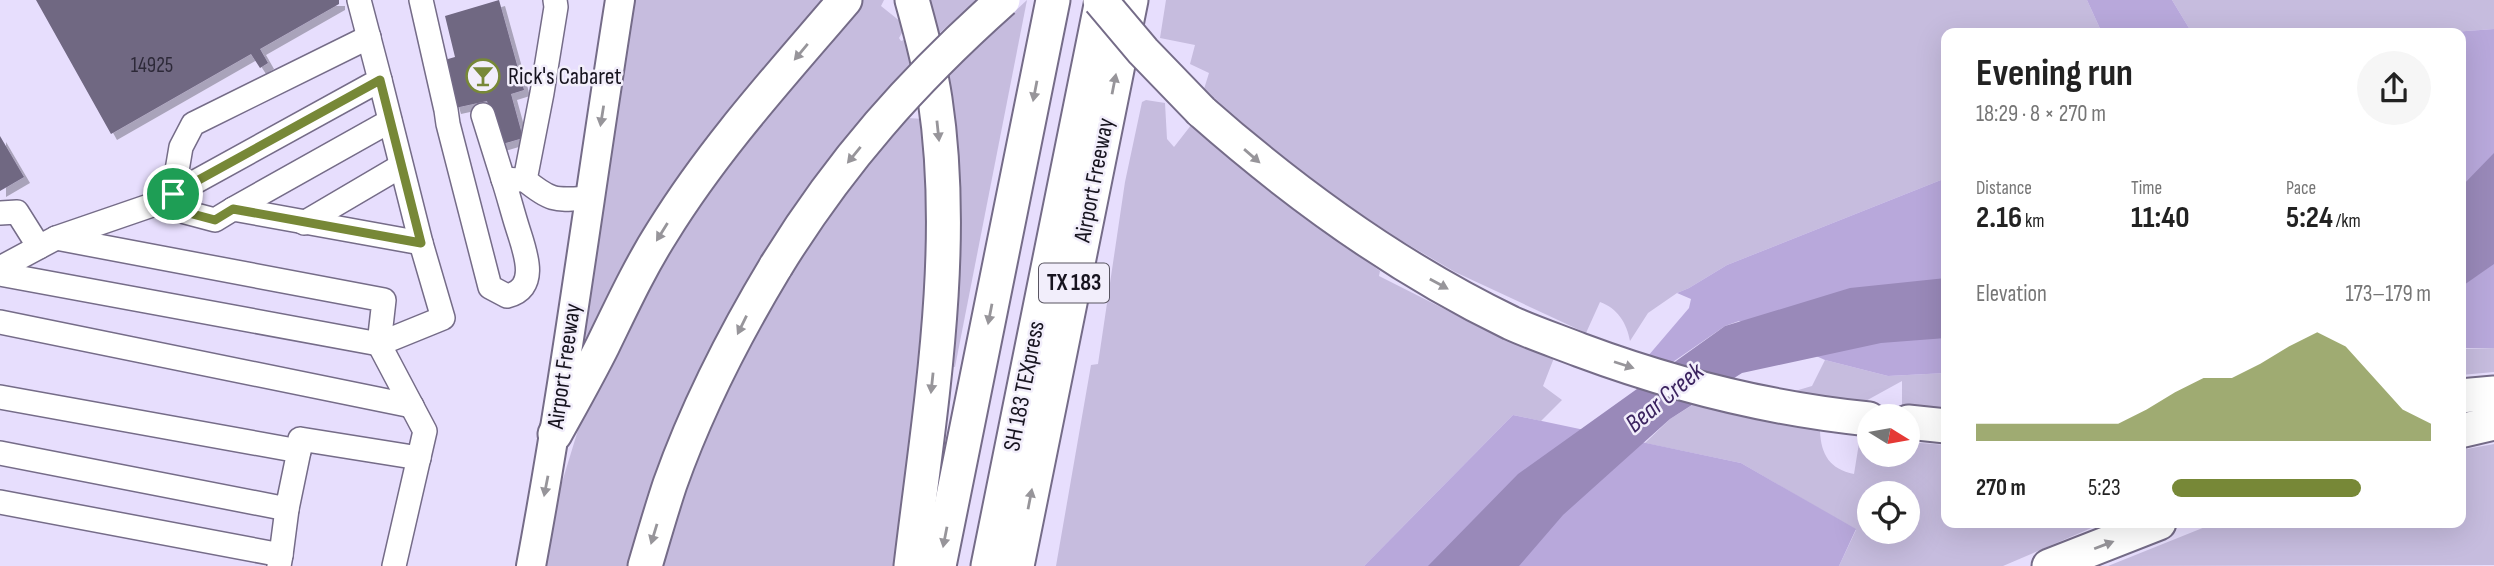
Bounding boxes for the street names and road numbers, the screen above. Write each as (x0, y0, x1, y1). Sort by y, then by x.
street label: Airport Freeway (1068, 115, 1120, 246)
road number: TX 183 (1039, 264, 1109, 302)
street label: Airport Freeway (541, 302, 587, 431)
street label: SH 183 TEXpress (997, 318, 1051, 454)

